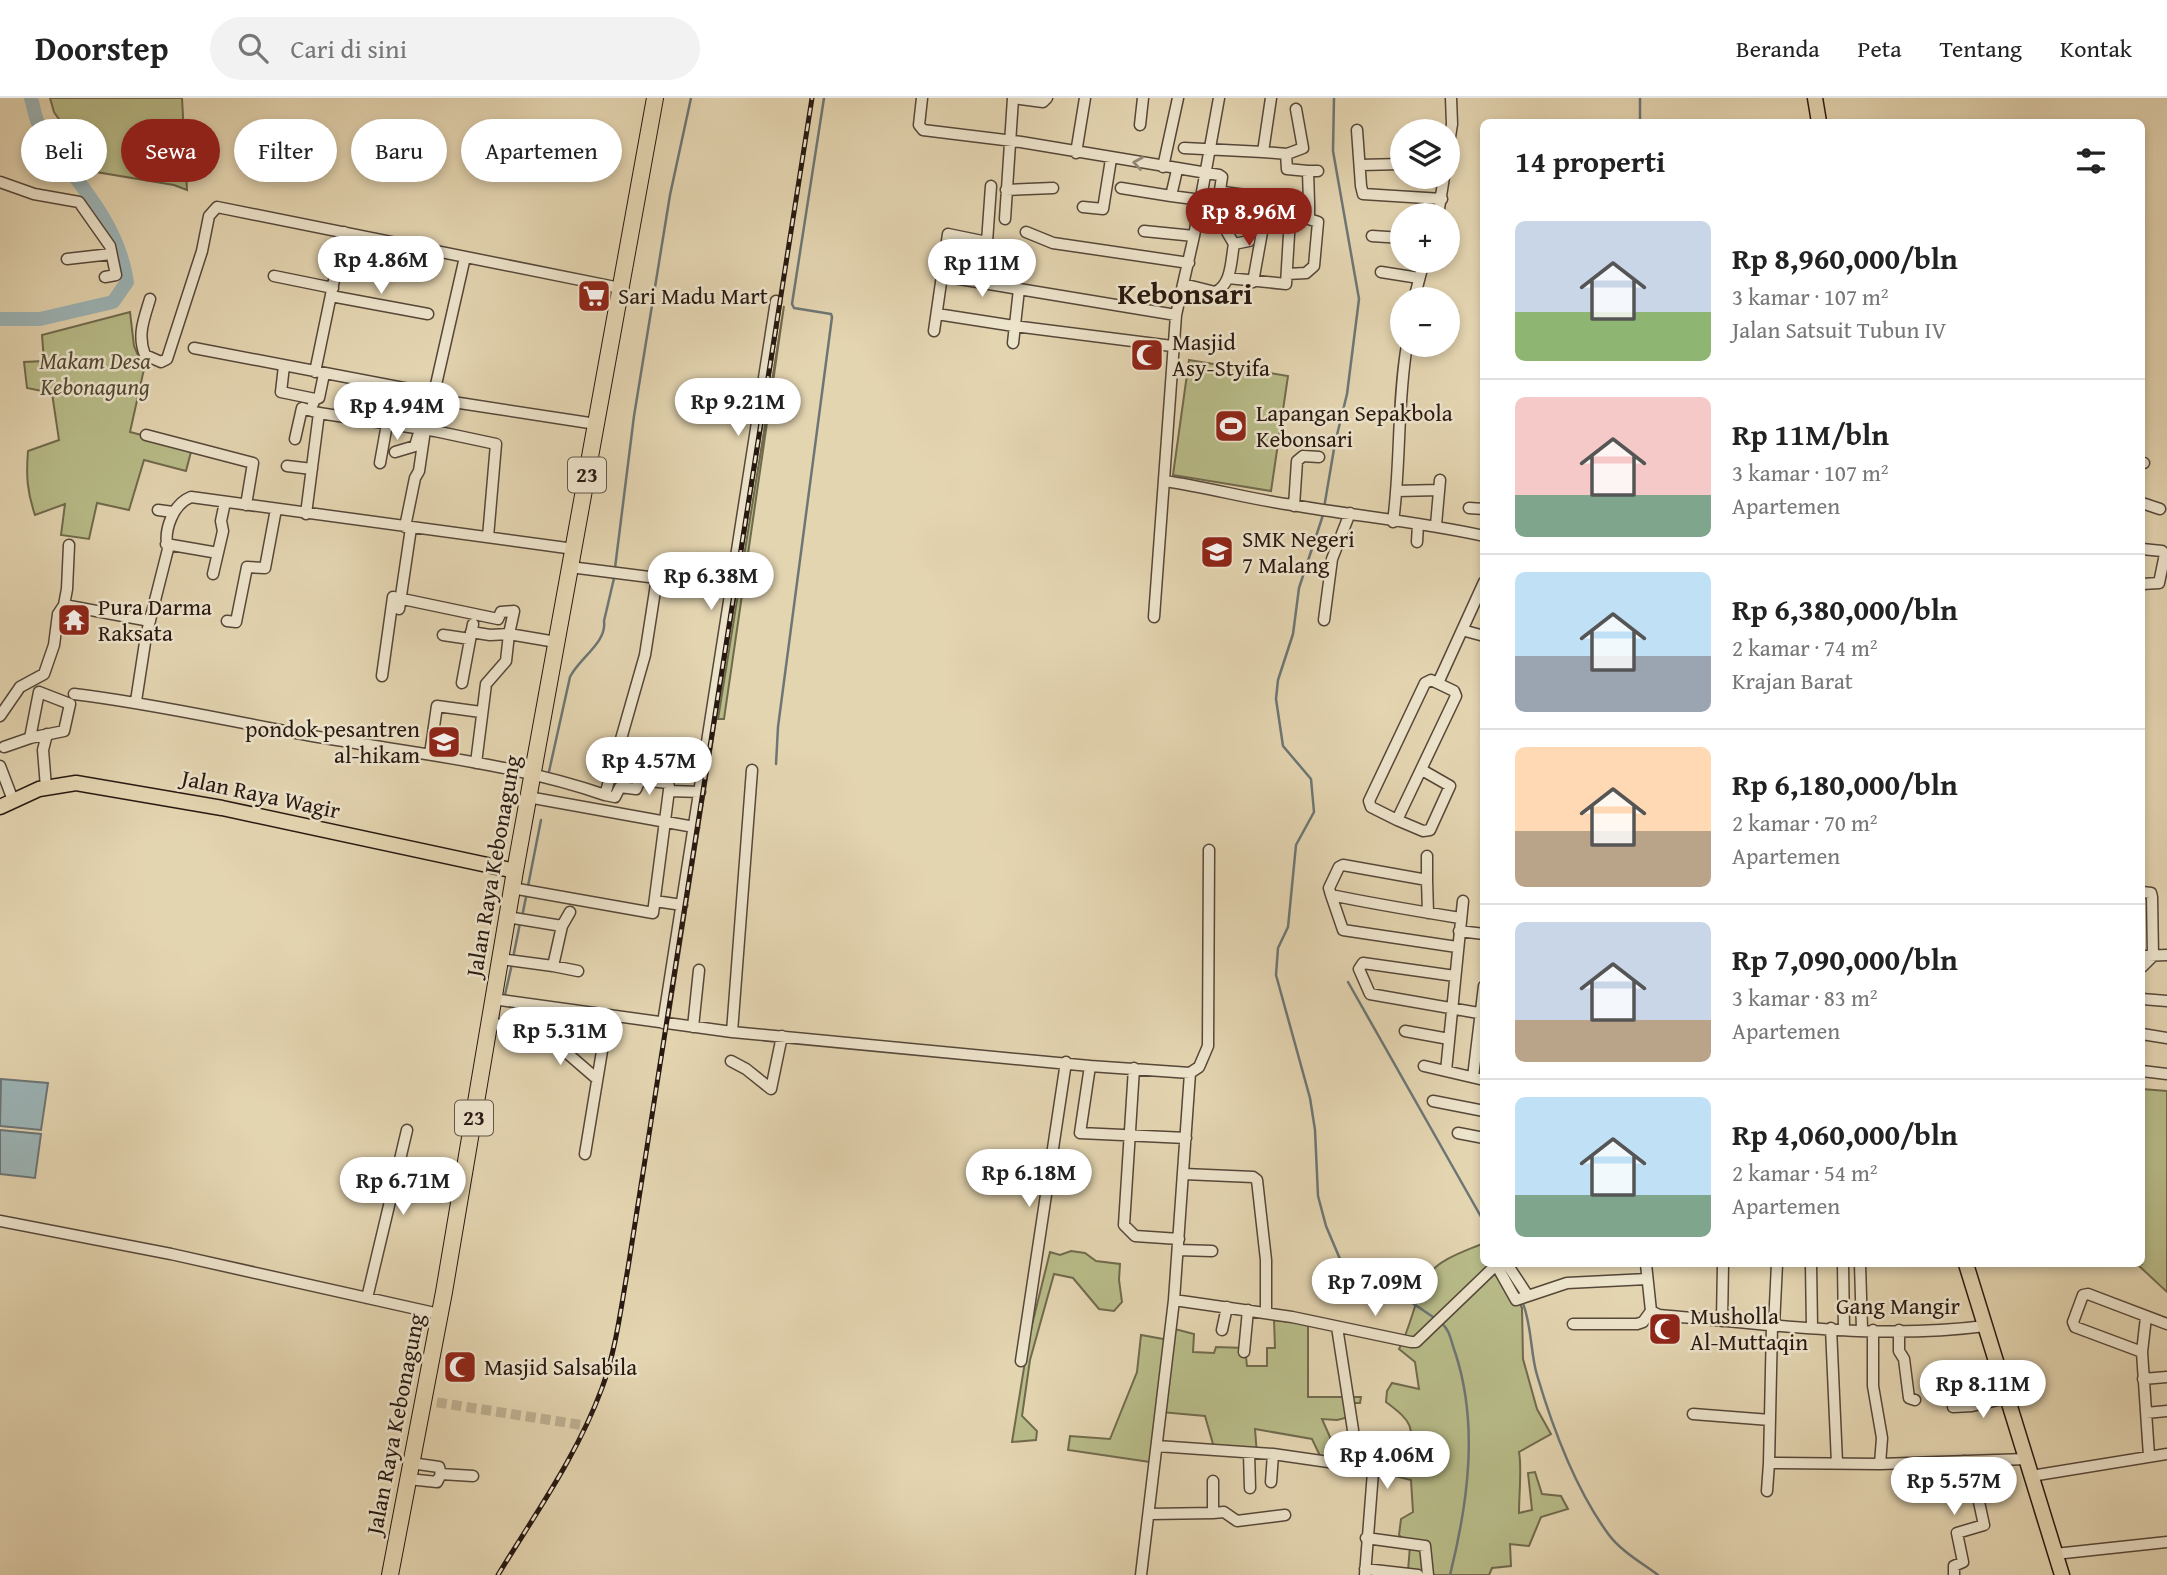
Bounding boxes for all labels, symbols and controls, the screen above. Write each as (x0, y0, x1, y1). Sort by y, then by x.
search box (210, 17, 700, 80)
text: Doorstep (35, 24, 168, 72)
icon: search (234, 29, 272, 67)
text: Cari di sini (290, 29, 407, 68)
text: Beranda (1736, 31, 1820, 66)
text: Peta (1858, 31, 1902, 66)
text: Tentang (1940, 31, 2022, 66)
text: Kontak (2060, 31, 2132, 66)
chip: Beli (21, 119, 107, 182)
chip: Sewa (121, 119, 220, 182)
chip: Filter (234, 119, 337, 182)
chip: Baru (351, 119, 447, 182)
chip: Apartemen (461, 119, 622, 182)
map controls (1390, 119, 1460, 357)
button: layers (1390, 119, 1460, 189)
text: 14 properti (1515, 139, 1665, 183)
icon: filters (2072, 142, 2110, 180)
one-way arrow (1132, 156, 1144, 171)
pin: Rp 8.96M (1177, 188, 1321, 248)
text: Rp 8.96M (1202, 194, 1296, 227)
button: + (1390, 203, 1460, 273)
pin: Rp 4.86M (309, 236, 453, 296)
text: Rp 8,960,000/bln (1732, 236, 1958, 280)
pin: Rp 11M (925, 240, 1039, 299)
text: Rp 4.86M (334, 242, 428, 275)
text: Rp 11M (944, 245, 1020, 278)
icon: home (1571, 249, 1655, 333)
district label: Kebonsari (1117, 271, 1253, 315)
supermarket icon: Sari Madu Mart (575, 277, 613, 315)
place label: Sari Madu Mart (618, 279, 768, 312)
text: 3 kamar · 107 m² (1732, 280, 1889, 313)
button: − (1390, 287, 1460, 357)
text: Jalan Satsuit Tubun IV (1732, 313, 1947, 346)
place label: Masjid Asy-Styifa (1172, 325, 1270, 384)
mosque icon: Masjid Asy-Styifa (1128, 336, 1166, 374)
park label: Makam Desa Kebonagung (39, 344, 151, 403)
pin: Rp 9.21M (666, 378, 810, 438)
pin: Rp 4.94M (325, 382, 469, 442)
text: Rp 9.21M (691, 384, 785, 417)
text: Rp 4.94M (350, 388, 444, 421)
place label: Lapangan Sepakbola Kebonsari (1256, 396, 1453, 455)
sports icon: Lapangan Sepakbola Kebonsari (1212, 407, 1250, 445)
text: Rp 11M/bln (1732, 412, 1889, 456)
icon: home (1571, 425, 1655, 509)
text: 3 kamar · 107 m² (1732, 456, 1889, 489)
road number: 23 (568, 458, 606, 492)
text: Apartemen (1732, 489, 1840, 522)
place label: SMK Negeri 7 Malang (1242, 522, 1355, 581)
school or university icon: SMK Negeri 7 Malang (1198, 533, 1236, 571)
pin: Rp 6.38M (639, 552, 783, 612)
text: Rp 6.38M (664, 558, 758, 591)
text: Rp 6,380,000/bln (1732, 587, 1958, 631)
place label: Pura Darma Raksata (98, 590, 212, 649)
icon: home (1571, 600, 1655, 684)
temple icon: Pura Darma Raksata (55, 601, 93, 639)
text: 2 kamar · 74 m² (1732, 631, 1878, 664)
text: Krajan Barat (1732, 664, 1853, 697)
place label: pondok pesantren al-hikam (245, 712, 420, 771)
school or university icon: pondok pesantren al-hikam (425, 723, 463, 761)
pin: Rp 4.57M (577, 738, 721, 797)
text: Rp 4.57M (602, 743, 696, 776)
street label: Jalan Raya Kebonagung (456, 752, 528, 982)
street label: Jalan Raya Wagir (176, 760, 344, 827)
text: Rp 6,180,000/bln (1732, 762, 1958, 806)
icon: home (1571, 775, 1655, 859)
text: 2 kamar · 70 m² (1732, 806, 1878, 839)
text: Apartemen (1732, 839, 1840, 872)
text: Rp 7,090,000/bln (1732, 937, 1958, 981)
icon: home (1571, 950, 1655, 1034)
text: 3 kamar · 83 m² (1732, 981, 1878, 1014)
pin: Rp 5.31M (488, 1007, 632, 1067)
text: Rp 5.31M (513, 1013, 607, 1046)
text: Apartemen (1732, 1014, 1840, 1047)
road number: 23 (455, 1100, 493, 1136)
text: Rp 4,060,000/bln (1732, 1112, 1958, 1156)
icon: home (1571, 1125, 1655, 1209)
pin: Rp 6.18M (957, 1150, 1101, 1209)
text: Rp 6.18M (982, 1155, 1076, 1188)
text: 2 kamar · 54 m² (1732, 1156, 1878, 1189)
pin: Rp 6.71M (331, 1158, 475, 1217)
text: Rp 6.71M (356, 1163, 450, 1196)
text: Apartemen (1732, 1189, 1840, 1222)
pin: Rp 7.09M (1303, 1258, 1447, 1318)
text: Rp 7.09M (1328, 1264, 1422, 1297)
street label: Gang Mangir (1836, 1289, 1960, 1322)
place label: Musholla Al-Muttaqin (1690, 1299, 1808, 1358)
street label: Jalan Raya Kebonagung (356, 1310, 432, 1540)
mosque icon: Musholla Al-Muttaqin (1646, 1310, 1684, 1348)
mosque icon: Masjid Salsabila (441, 1348, 479, 1386)
place label: Masjid Salsabila (484, 1350, 637, 1383)
pin: Rp 8.11M (1911, 1360, 2055, 1420)
text: Rp 8.11M (1936, 1366, 2030, 1399)
pin: Rp 4.06M (1315, 1432, 1459, 1491)
text: Rp 4.06M (1340, 1437, 1434, 1470)
pin: Rp 5.57M (1882, 1458, 2026, 1517)
text: Rp 5.57M (1907, 1463, 2001, 1496)

